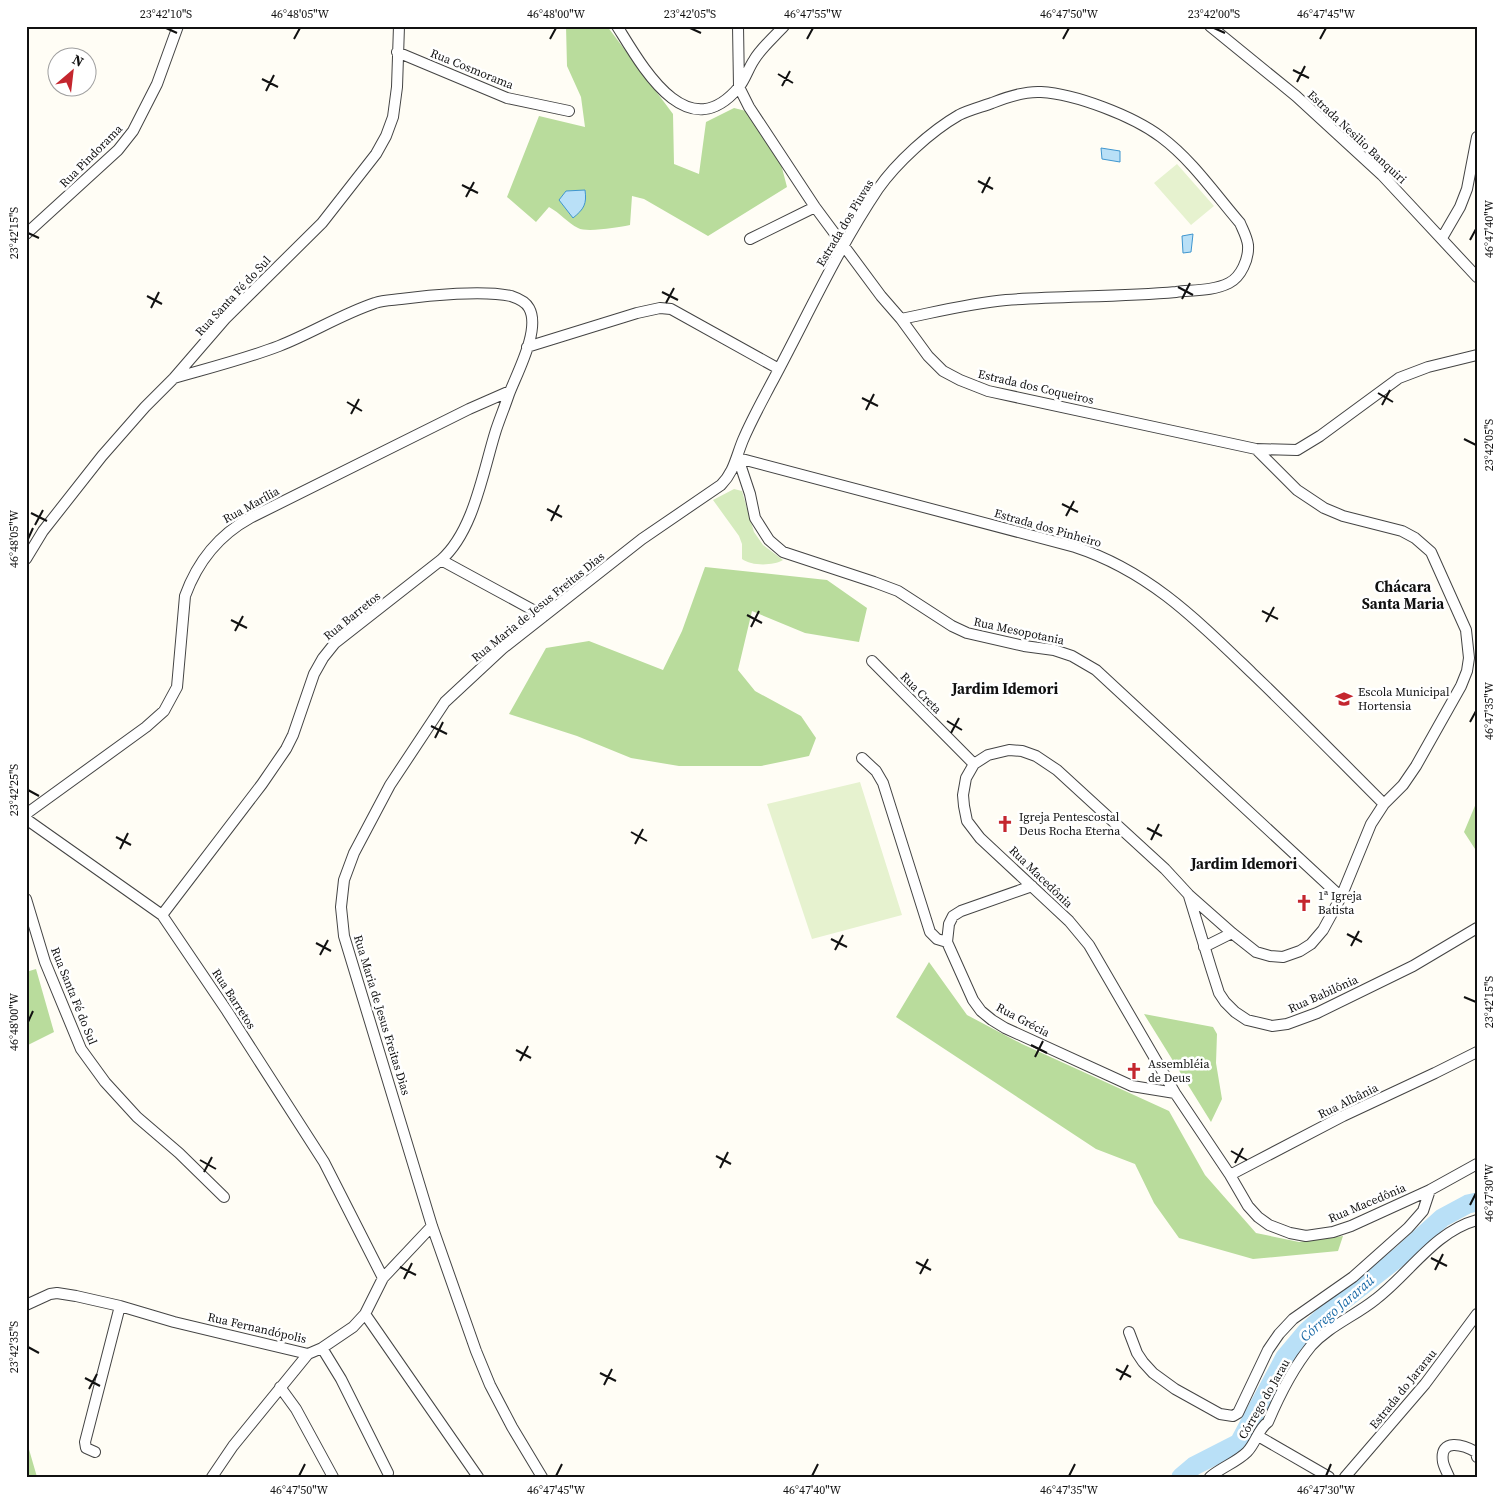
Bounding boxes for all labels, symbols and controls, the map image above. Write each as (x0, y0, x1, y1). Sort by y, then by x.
text: 23°42'10"S (140, 6, 192, 22)
text: 46°48'05"W (271, 6, 329, 22)
text: 46°48'00"W (527, 6, 585, 22)
text: 23°42'05"S (664, 6, 716, 22)
text: 46°47'55"W (784, 6, 842, 22)
text: 46°47'50"W (1040, 6, 1098, 22)
text: 23°42'00"S (1188, 6, 1240, 22)
text: 46°47'45"W (1297, 6, 1355, 22)
street label: Rua Cosmorama (428, 45, 517, 93)
north arrow (48, 48, 98, 98)
text: N (69, 49, 87, 72)
street label: Estrada Nesilio Banquiri (1304, 87, 1410, 187)
street label: Rua Pindorama (56, 120, 127, 191)
street label: Estrada dos Piuvas (813, 176, 877, 270)
text: 46°47'40"W (1481, 200, 1497, 258)
text: 23°42'15"S (6, 207, 22, 259)
street label: Rua Santa Fé do Sul (192, 252, 275, 339)
street label: Estrada dos Coqueiros (976, 366, 1096, 408)
text: 23°42'05"S (1481, 419, 1497, 471)
street label: Rua Marília (220, 483, 283, 527)
street label: Estrada dos Pinheiro (993, 505, 1104, 551)
text: 46°48'05"W (6, 510, 22, 568)
street label: Rua Maria de Jesus Freitas Dias (468, 548, 608, 666)
district label: Chácara Santa Maria (1362, 576, 1445, 614)
street label: Rua Barretos (320, 588, 384, 644)
street label: Rua Mesopotania (972, 614, 1067, 649)
street label: Rua Creta (897, 669, 946, 718)
district label: Jardim Idemori (951, 678, 1058, 699)
text: 46°47'35"W (1481, 682, 1497, 740)
place label: Escola Municipal Hortensia (1358, 684, 1450, 714)
school or university icon: Escola Municipal Hortensia (1334, 689, 1354, 709)
text: 23°42'25"S (6, 764, 22, 816)
place label: Igreja Pentescostal Deus Rocha Eterna (1019, 809, 1121, 839)
church icon: Igreja Pentescostal Deus Rocha Eterna (995, 814, 1015, 834)
street label: Rua Macedônia (1006, 843, 1077, 912)
district label: Jardim Idemori (1190, 853, 1297, 874)
place label: 1ª Igreja Batista (1318, 888, 1363, 918)
church icon: 1ª Igreja Batista (1294, 893, 1314, 913)
street label: Rua Maria de Jesus Freitas Dias (350, 933, 414, 1097)
street label: Rua Santa Fé do Sul (47, 945, 101, 1048)
street label: Rua Barretos (208, 966, 260, 1032)
street label: Rua Babilônia (1286, 971, 1361, 1017)
text: 23°42'15"S (1481, 976, 1497, 1028)
text: 46°48'00"W (6, 993, 22, 1051)
street label: Rua Grécia (993, 999, 1053, 1041)
place label: Assembléia de Deus (1148, 1056, 1210, 1086)
church icon: Assembléia de Deus (1124, 1061, 1144, 1081)
street label: Rua Albânia (1315, 1079, 1382, 1122)
text: 46°47'30"W (1481, 1164, 1497, 1222)
street label: Rua Macedônia (1326, 1179, 1409, 1227)
water label: Córrego Jararaú (1295, 1270, 1379, 1346)
street label: Rua Fernandópolis (206, 1309, 308, 1347)
text: 23°42'35"S (6, 1321, 22, 1373)
street label: Estrada do Jararau (1366, 1346, 1440, 1432)
street label: Córrego do Jarau (1235, 1356, 1293, 1442)
text: 46°47'50"W (270, 1482, 328, 1498)
text: 46°47'45"W (527, 1482, 585, 1498)
text: 46°47'40"W (783, 1482, 841, 1498)
text: 46°47'35"W (1040, 1482, 1098, 1498)
text: 46°47'30"W (1297, 1482, 1355, 1498)

